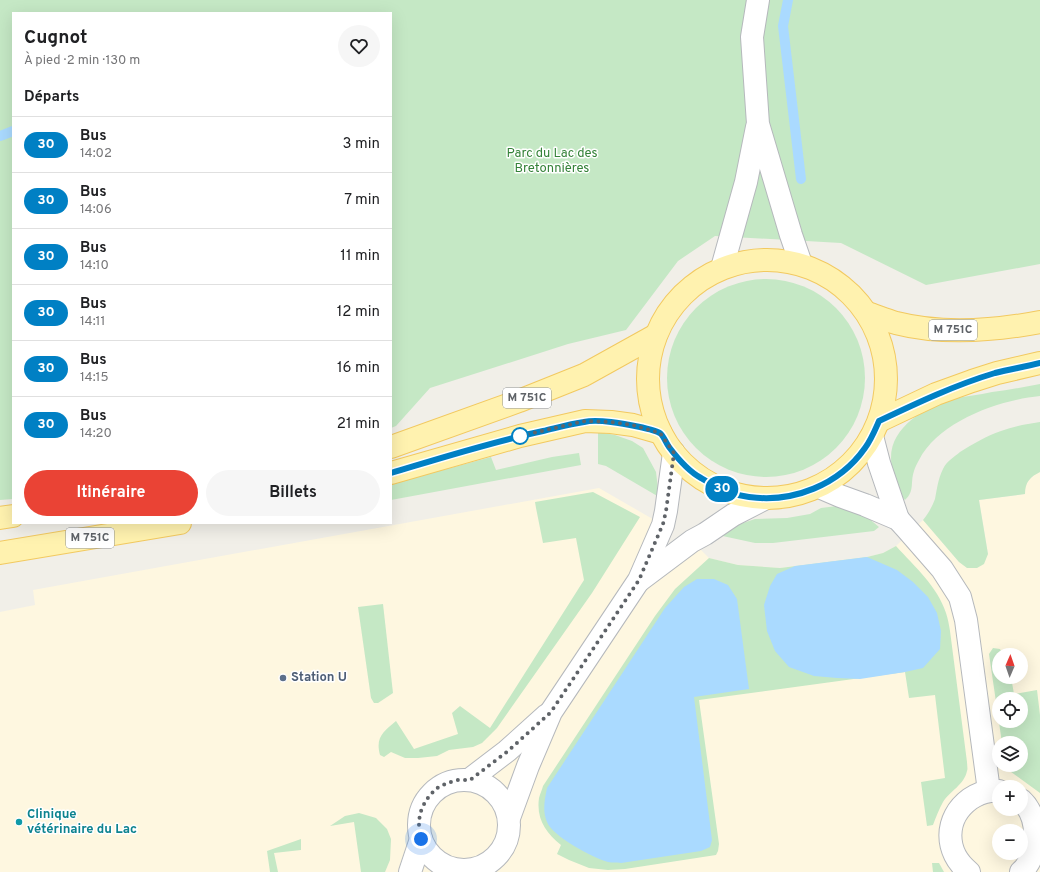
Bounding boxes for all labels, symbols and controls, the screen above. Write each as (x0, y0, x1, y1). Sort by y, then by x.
button: heart (338, 25, 380, 67)
text: Cugnot (24, 26, 88, 50)
text: À pied · 2 min · 130 m (24, 53, 140, 69)
text: Départs (24, 88, 79, 107)
text: Bus (80, 127, 107, 146)
text: 3 min (342, 135, 380, 154)
text: 30 (37, 136, 55, 153)
text: 14:02 (80, 146, 112, 162)
park label: Parc du Lac des Bretonnières (506, 146, 598, 177)
text: Bus (80, 183, 107, 202)
text: 7 min (344, 191, 380, 210)
text: 30 (37, 192, 55, 209)
text: 14:06 (80, 202, 112, 218)
text: Bus (80, 239, 107, 258)
text: 11 min (340, 247, 380, 266)
text: 30 (37, 248, 55, 265)
text: 14:10 (80, 258, 109, 274)
text: Bus (80, 295, 107, 314)
text: 12 min (337, 303, 380, 322)
text: 30 (37, 304, 55, 321)
text: 14:11 (80, 314, 105, 330)
road number: M 751C (929, 320, 977, 340)
text: Bus (80, 351, 107, 370)
text: 16 min (337, 359, 380, 378)
text: 30 (37, 360, 55, 377)
text: 14:15 (80, 370, 109, 386)
road number: M 751C (503, 388, 551, 408)
text: Bus (80, 407, 107, 426)
text: 21 min (337, 415, 380, 434)
text: 30 (37, 416, 55, 433)
text: 14:20 (80, 426, 112, 442)
unlabelled marker (511, 427, 529, 445)
button: Itinéraire (24, 470, 198, 516)
button: Billets (206, 470, 380, 516)
line badge: 30 (704, 476, 740, 502)
text: 30 (713, 480, 731, 497)
road number: M 751C (66, 528, 114, 548)
north arrow (992, 648, 1028, 684)
map controls (992, 648, 1028, 860)
place label: Station U (291, 670, 347, 686)
marker: Station U (278, 673, 288, 683)
button: locate (992, 692, 1028, 728)
button: layers (992, 736, 1028, 772)
button: + (992, 780, 1028, 816)
place label: Clinique vétérinaire du Lac (27, 807, 137, 838)
marker: Clinique vétérinaire du Lac (14, 817, 24, 827)
button: − (992, 824, 1028, 860)
your location (411, 829, 431, 849)

